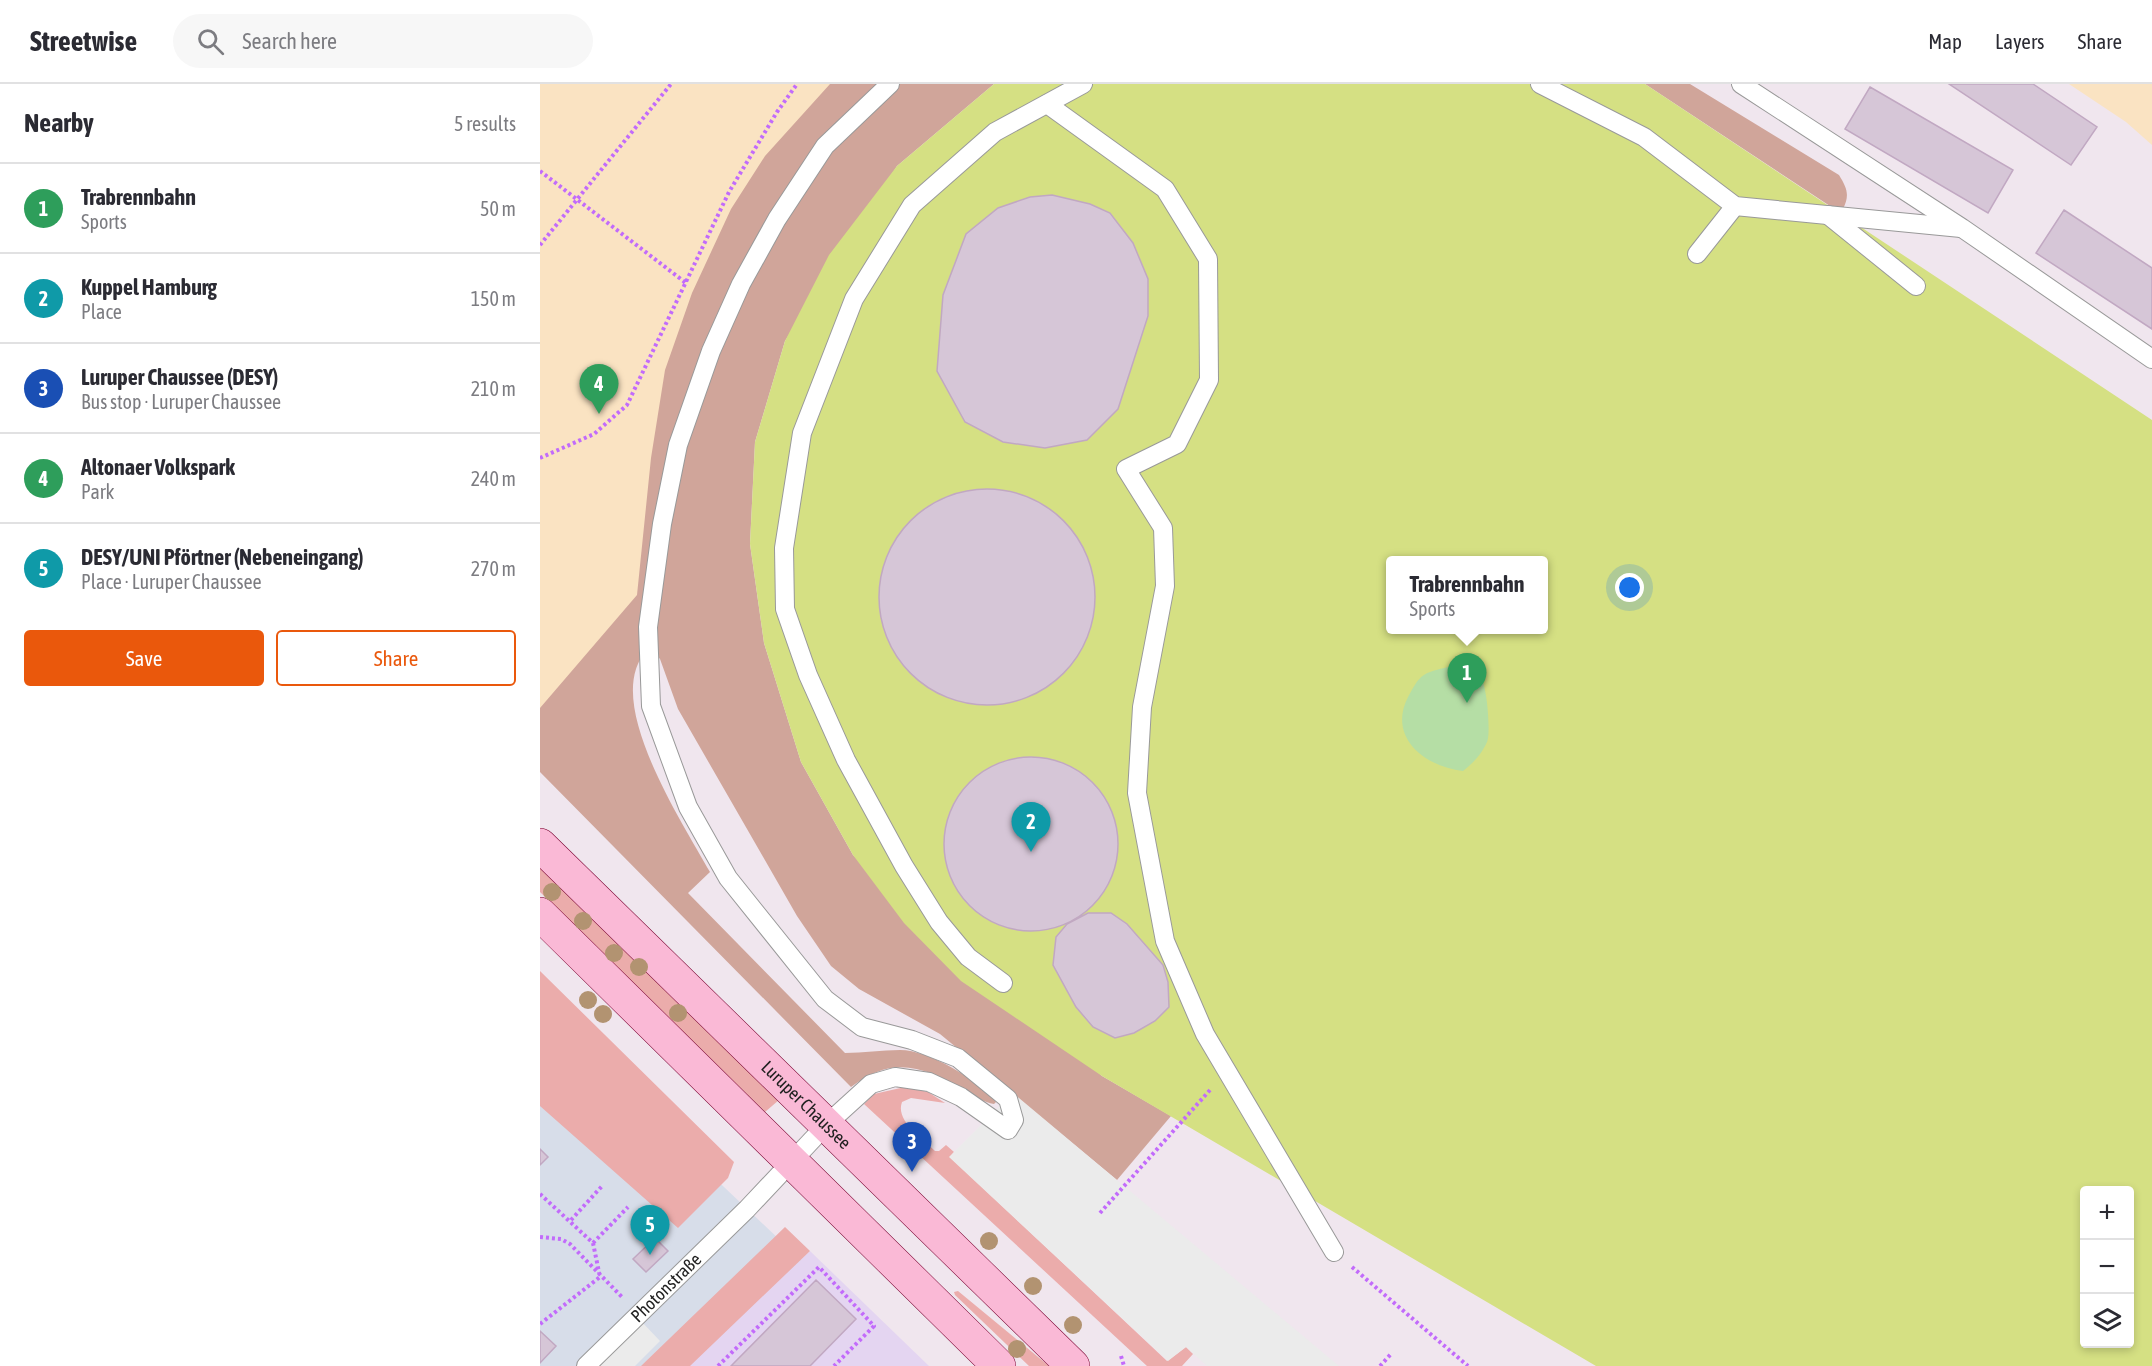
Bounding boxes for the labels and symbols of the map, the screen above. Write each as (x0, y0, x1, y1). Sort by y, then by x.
pin: 4 (580, 364, 618, 414)
your location (1615, 573, 1644, 602)
pin: 1 (1448, 654, 1486, 703)
pin: 2 (1012, 802, 1050, 852)
street label: Luruper Chaussee (757, 1056, 856, 1153)
pin: 3 (892, 1122, 932, 1172)
pin: 5 (630, 1206, 670, 1255)
street label: Photonstraße (626, 1249, 705, 1326)

